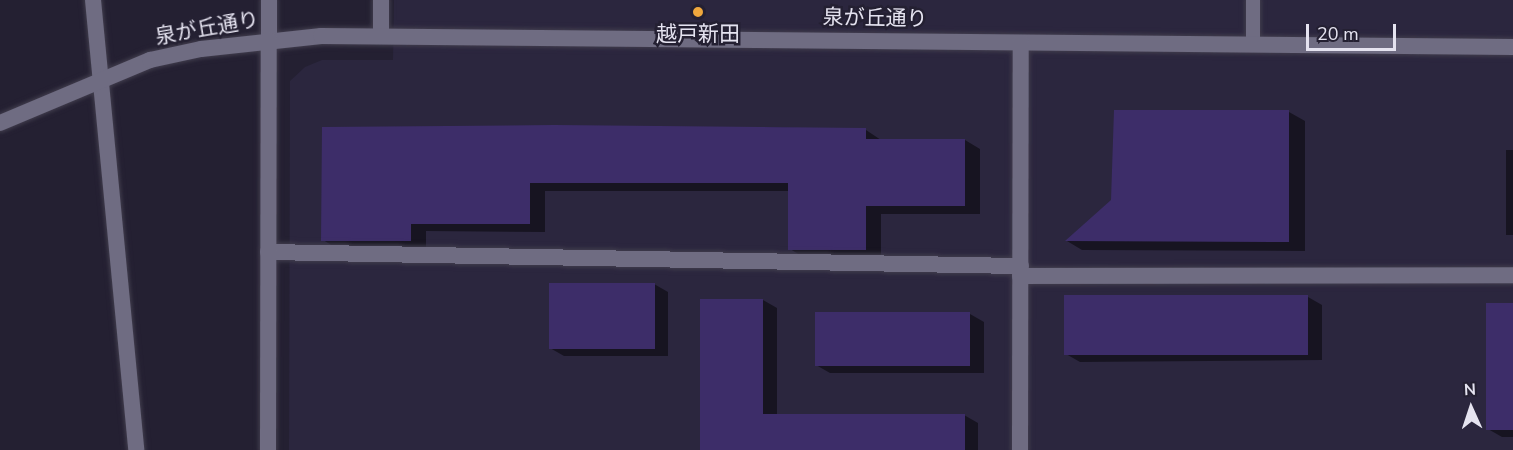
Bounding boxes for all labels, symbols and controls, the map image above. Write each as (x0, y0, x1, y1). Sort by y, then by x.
street label: 泉が丘通り (822, 4, 928, 32)
marker: 越戸新田 (691, 5, 705, 19)
street label: 泉が丘通り (153, 6, 261, 50)
scale bar (1309, 12, 1399, 50)
place label: 越戸新田 (656, 21, 740, 47)
text: 20 m (1317, 22, 1359, 46)
north arrow (1441, 378, 1501, 438)
text: N (1464, 379, 1477, 401)

